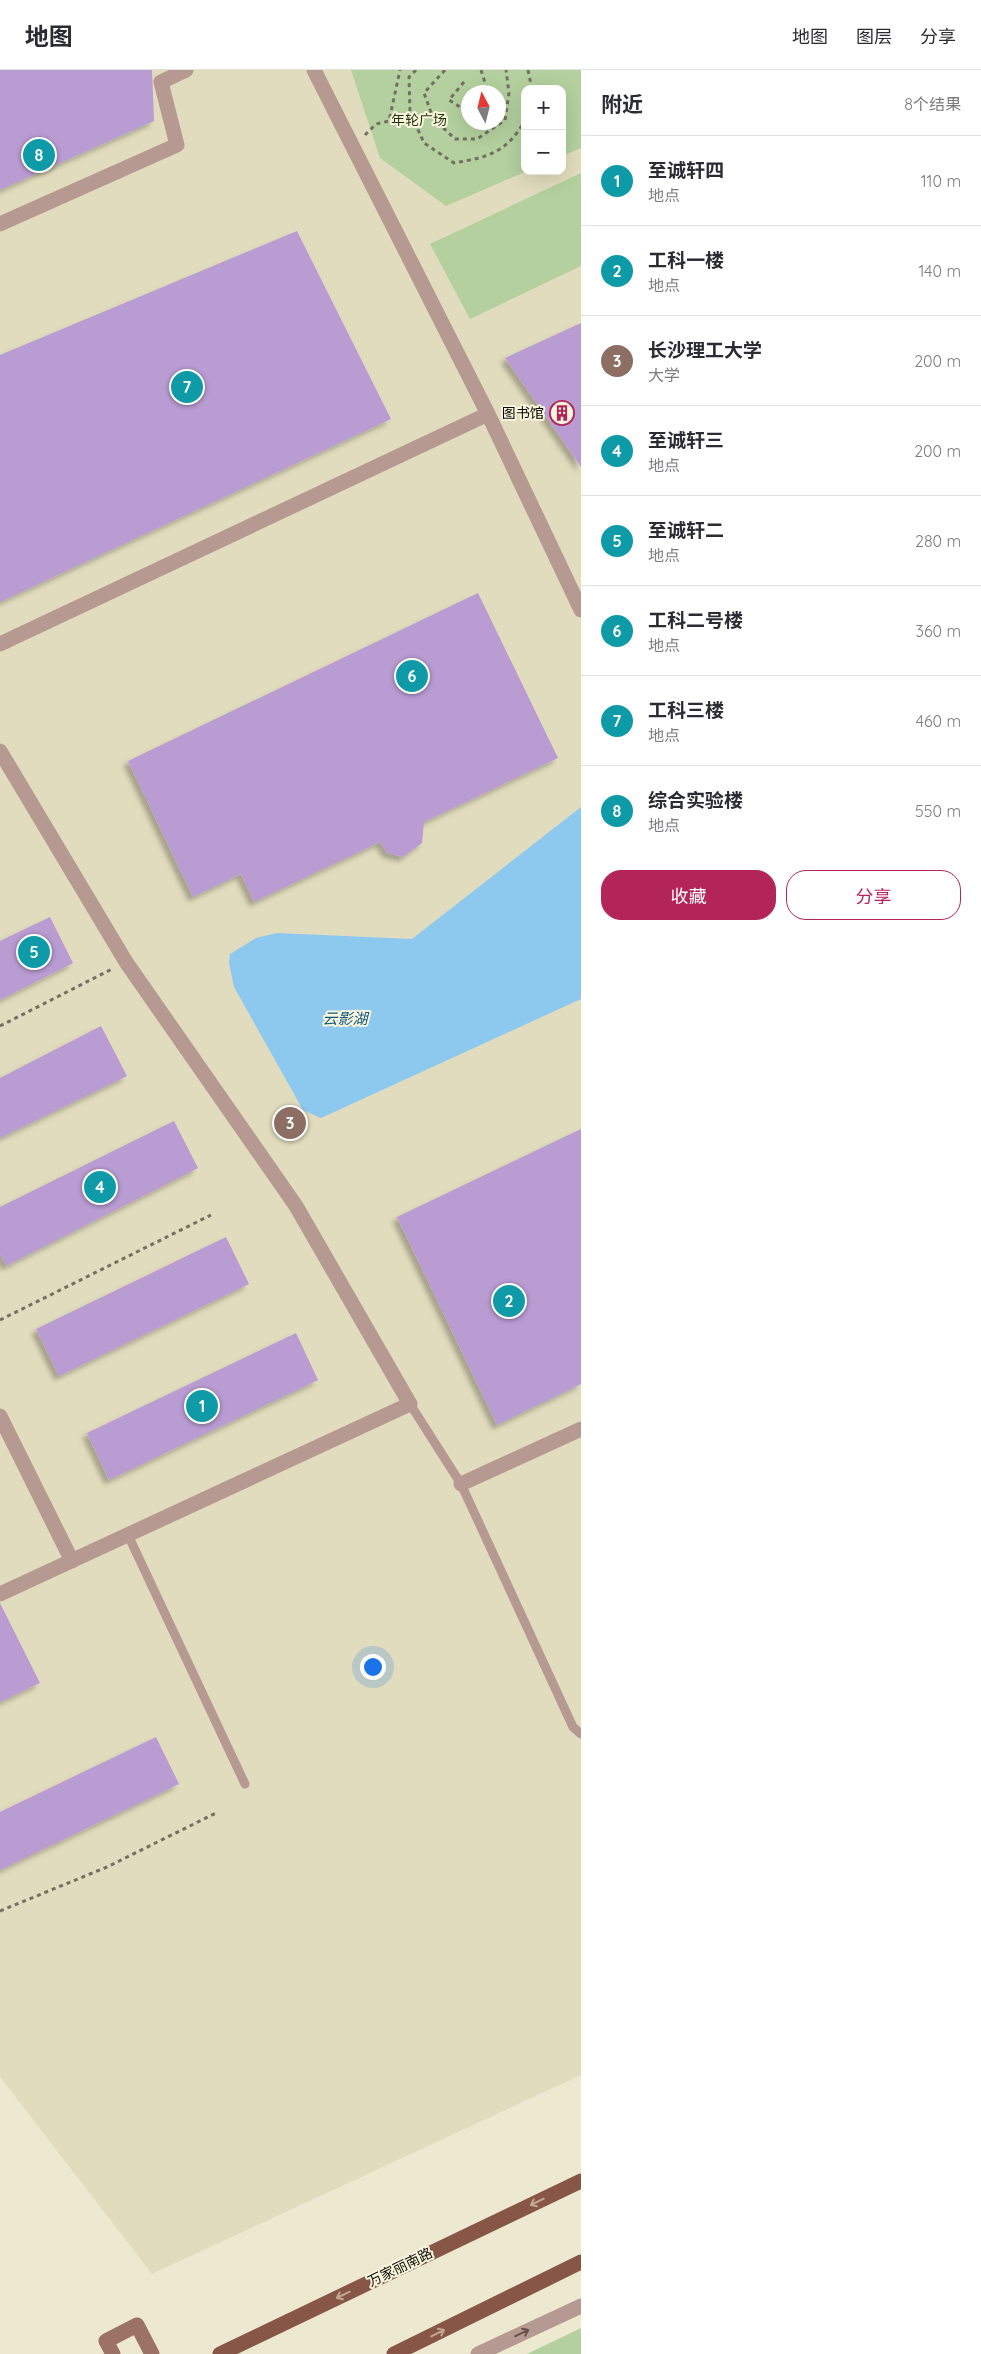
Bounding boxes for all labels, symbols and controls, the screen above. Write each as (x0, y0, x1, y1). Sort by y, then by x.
text: 地图 (25, 21, 73, 51)
text: 地图 (792, 25, 828, 48)
text: 图层 (856, 25, 892, 48)
text: 分享 (920, 25, 956, 48)
north arrow (461, 85, 506, 130)
map controls (521, 85, 566, 175)
button: + (521, 85, 566, 130)
text: 附近 (601, 91, 643, 117)
text: 8个结果 (904, 94, 961, 114)
park label: 年轮广场 (391, 111, 447, 129)
button: − (521, 130, 566, 175)
pin: 8 (23, 136, 55, 174)
text: 至诚轩四 (648, 158, 724, 182)
text: 1 (614, 171, 620, 191)
text: 110 m (921, 171, 961, 191)
text: 地点 (648, 185, 680, 205)
text: 工科一楼 (648, 248, 724, 272)
text: 2 (612, 261, 622, 281)
text: 140 m (918, 261, 961, 281)
text: 地点 (648, 275, 680, 295)
text: 长沙理工大学 (648, 338, 762, 362)
text: 3 (613, 351, 621, 371)
text: 200 m (914, 351, 961, 371)
text: 大学 (648, 365, 680, 385)
pin: 7 (171, 368, 203, 406)
building icon: 图书馆 (549, 400, 575, 426)
place label: 图书馆 (502, 404, 544, 422)
text: 至诚轩三 (648, 428, 724, 452)
text: 4 (612, 441, 622, 461)
text: 200 m (914, 441, 961, 461)
text: 地点 (648, 455, 680, 475)
text: 至诚轩二 (648, 518, 724, 542)
text: 5 (612, 531, 622, 551)
text: 280 m (915, 531, 961, 551)
text: 地点 (648, 545, 680, 565)
text: 工科二号楼 (648, 608, 743, 632)
text: 6 (613, 621, 621, 641)
text: 360 m (916, 621, 961, 641)
text: 地点 (648, 635, 680, 655)
pin: 6 (396, 657, 428, 695)
text: 工科三楼 (648, 698, 724, 722)
text: 7 (613, 711, 621, 731)
text: 460 m (915, 711, 961, 731)
text: 地点 (648, 725, 680, 745)
text: 综合实验楼 (648, 788, 743, 812)
text: 8 (613, 801, 621, 821)
text: 550 m (915, 801, 961, 821)
text: 地点 (648, 815, 680, 835)
button: 收藏 (601, 870, 776, 920)
button: 分享 (786, 870, 961, 920)
pin: 5 (18, 933, 50, 971)
water label: 云影湖 (322, 1009, 369, 1028)
pin: 3 (274, 1104, 306, 1142)
pin: 4 (84, 1168, 116, 1206)
pin: 2 (493, 1282, 525, 1320)
pin: 1 (186, 1387, 218, 1425)
your location (360, 1654, 386, 1680)
one-way arrow (530, 2197, 545, 2207)
street label: 万家丽南路 (365, 2244, 435, 2290)
one-way arrow (336, 2290, 351, 2300)
one-way arrow (430, 2328, 445, 2337)
one-way arrow (514, 2328, 529, 2338)

